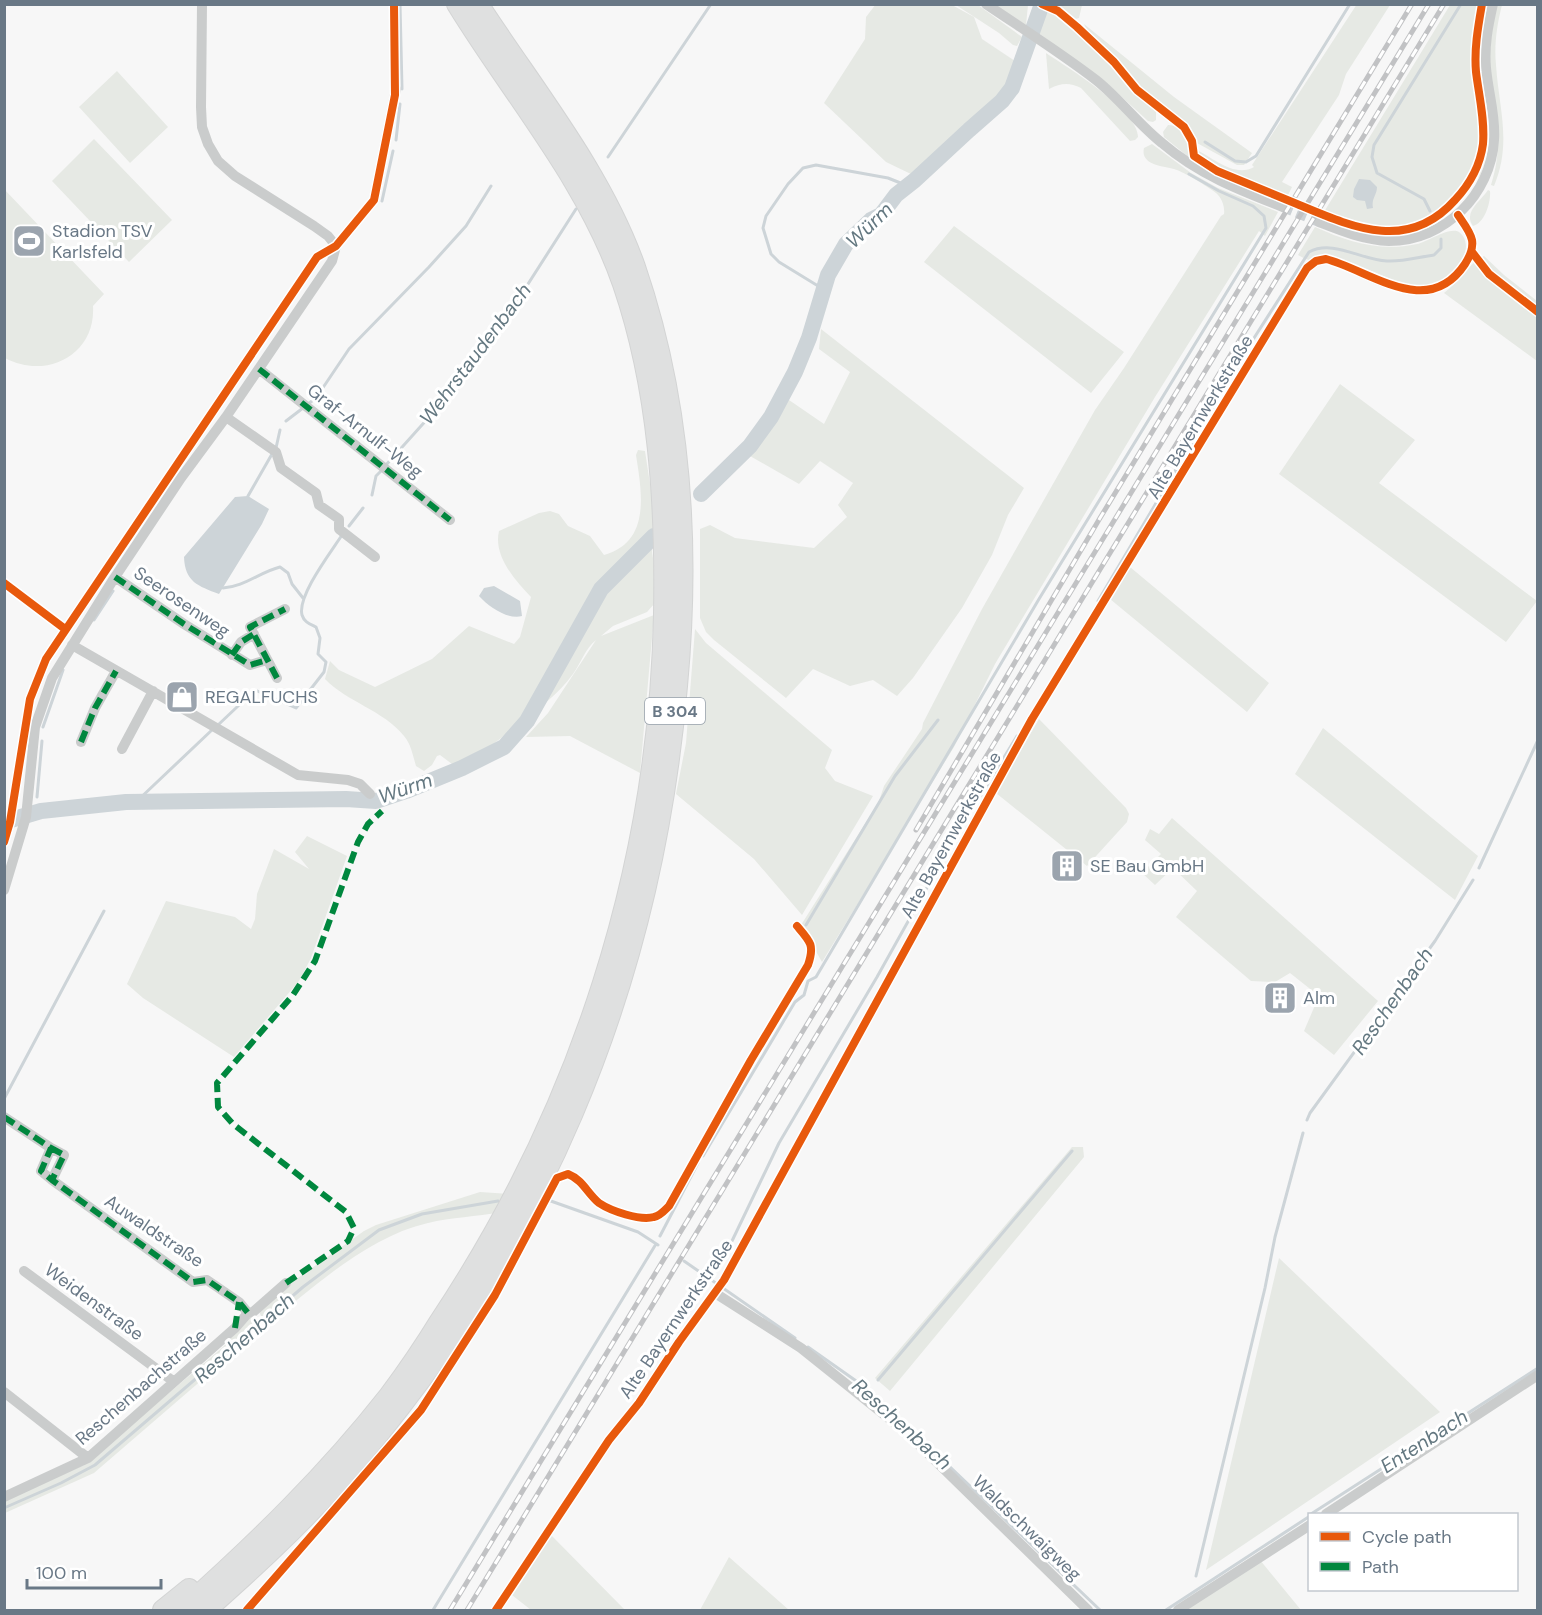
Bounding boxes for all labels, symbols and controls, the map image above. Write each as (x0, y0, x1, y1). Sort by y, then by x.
water label: Würm (840, 196, 898, 254)
place label: Stadion TSV Karlsfeld (52, 219, 153, 264)
sports icon: Stadion TSV Karlsfeld (11, 223, 47, 259)
water label: Wehrstaudenbach (413, 278, 537, 430)
street label: Alte Bayernwerkstraße (1141, 331, 1259, 503)
street label: Graf-Arnulf-Weg (302, 378, 428, 484)
street label: Seerosenweg (129, 561, 235, 643)
shop icon: REGALFUCHS (164, 679, 200, 715)
place label: REGALFUCHS (205, 685, 318, 709)
road number: B 304 (645, 698, 705, 724)
street label: Alte Bayernwerkstraße (895, 747, 1007, 923)
water label: Würm (374, 767, 436, 809)
building icon: SE Bau GmbH (1049, 848, 1085, 884)
place label: SE Bau GmbH (1090, 854, 1204, 878)
water label: Reschenbach (1345, 942, 1439, 1060)
building icon: Alm (1262, 980, 1298, 1016)
place label: Alm (1303, 986, 1335, 1010)
street label: Auwaldstraße (100, 1189, 208, 1273)
street label: Alte Bayernwerkstraße (614, 1235, 738, 1403)
street label: Weidenstraße (40, 1258, 148, 1346)
water label: Reschenbach (188, 1287, 300, 1389)
street label: Reschenbachstraße (70, 1323, 212, 1451)
water label: Reschenbach (847, 1373, 957, 1475)
water label: Entenbach (1375, 1403, 1473, 1479)
street label: Waldschwaigweg (967, 1470, 1087, 1586)
legend (1308, 1513, 1518, 1591)
text: Cycle path (1362, 1525, 1452, 1549)
scale bar (27, 1552, 160, 1590)
text: Path (1362, 1555, 1399, 1579)
text: 100 m (36, 1561, 87, 1585)

